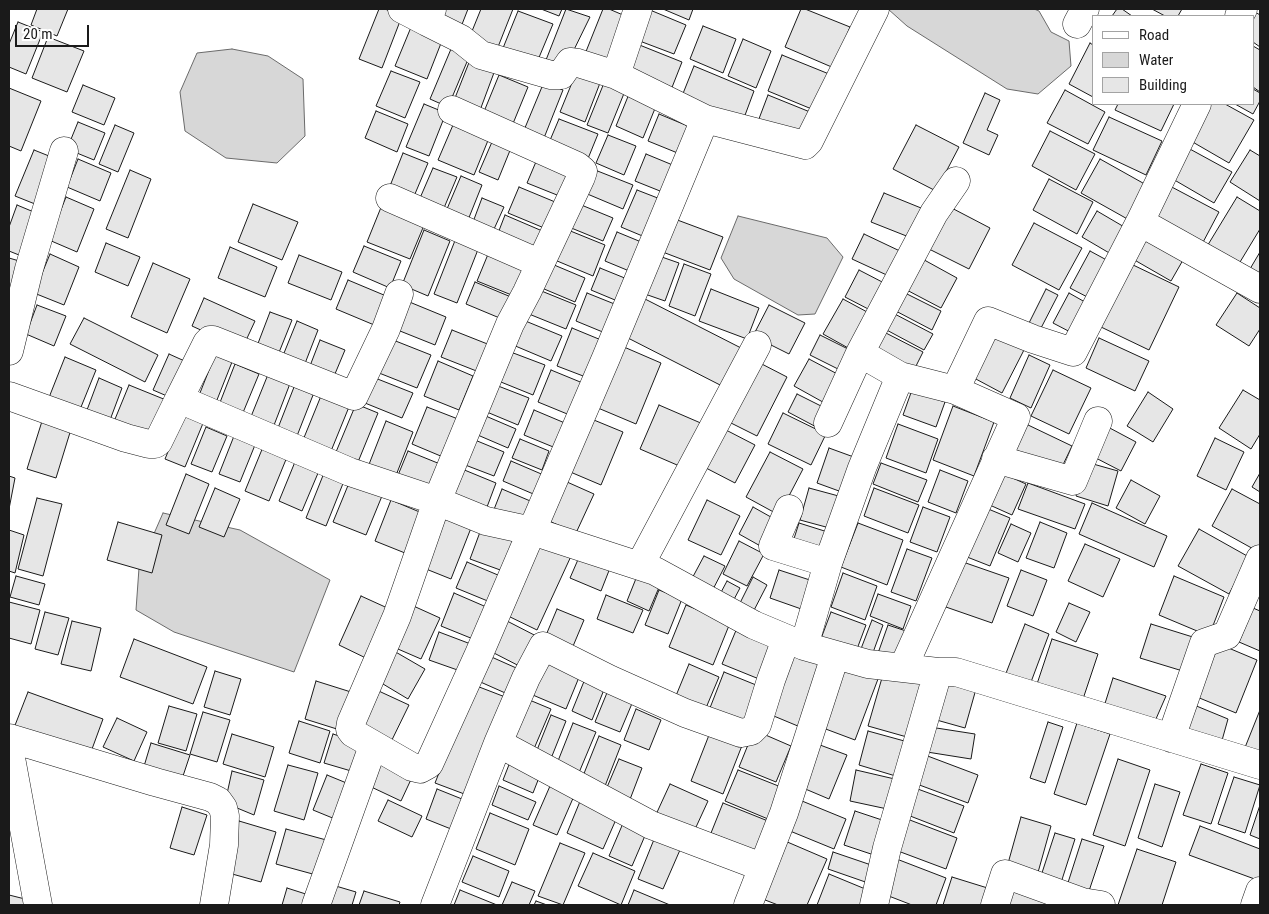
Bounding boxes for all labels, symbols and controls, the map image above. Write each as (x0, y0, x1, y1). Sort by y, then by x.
scale bar (18, 15, 91, 47)
legend (1092, 15, 1254, 105)
text: 20 m (23, 25, 53, 43)
text: Road (1139, 26, 1169, 44)
text: Water (1139, 51, 1173, 69)
text: Building (1139, 76, 1187, 94)

